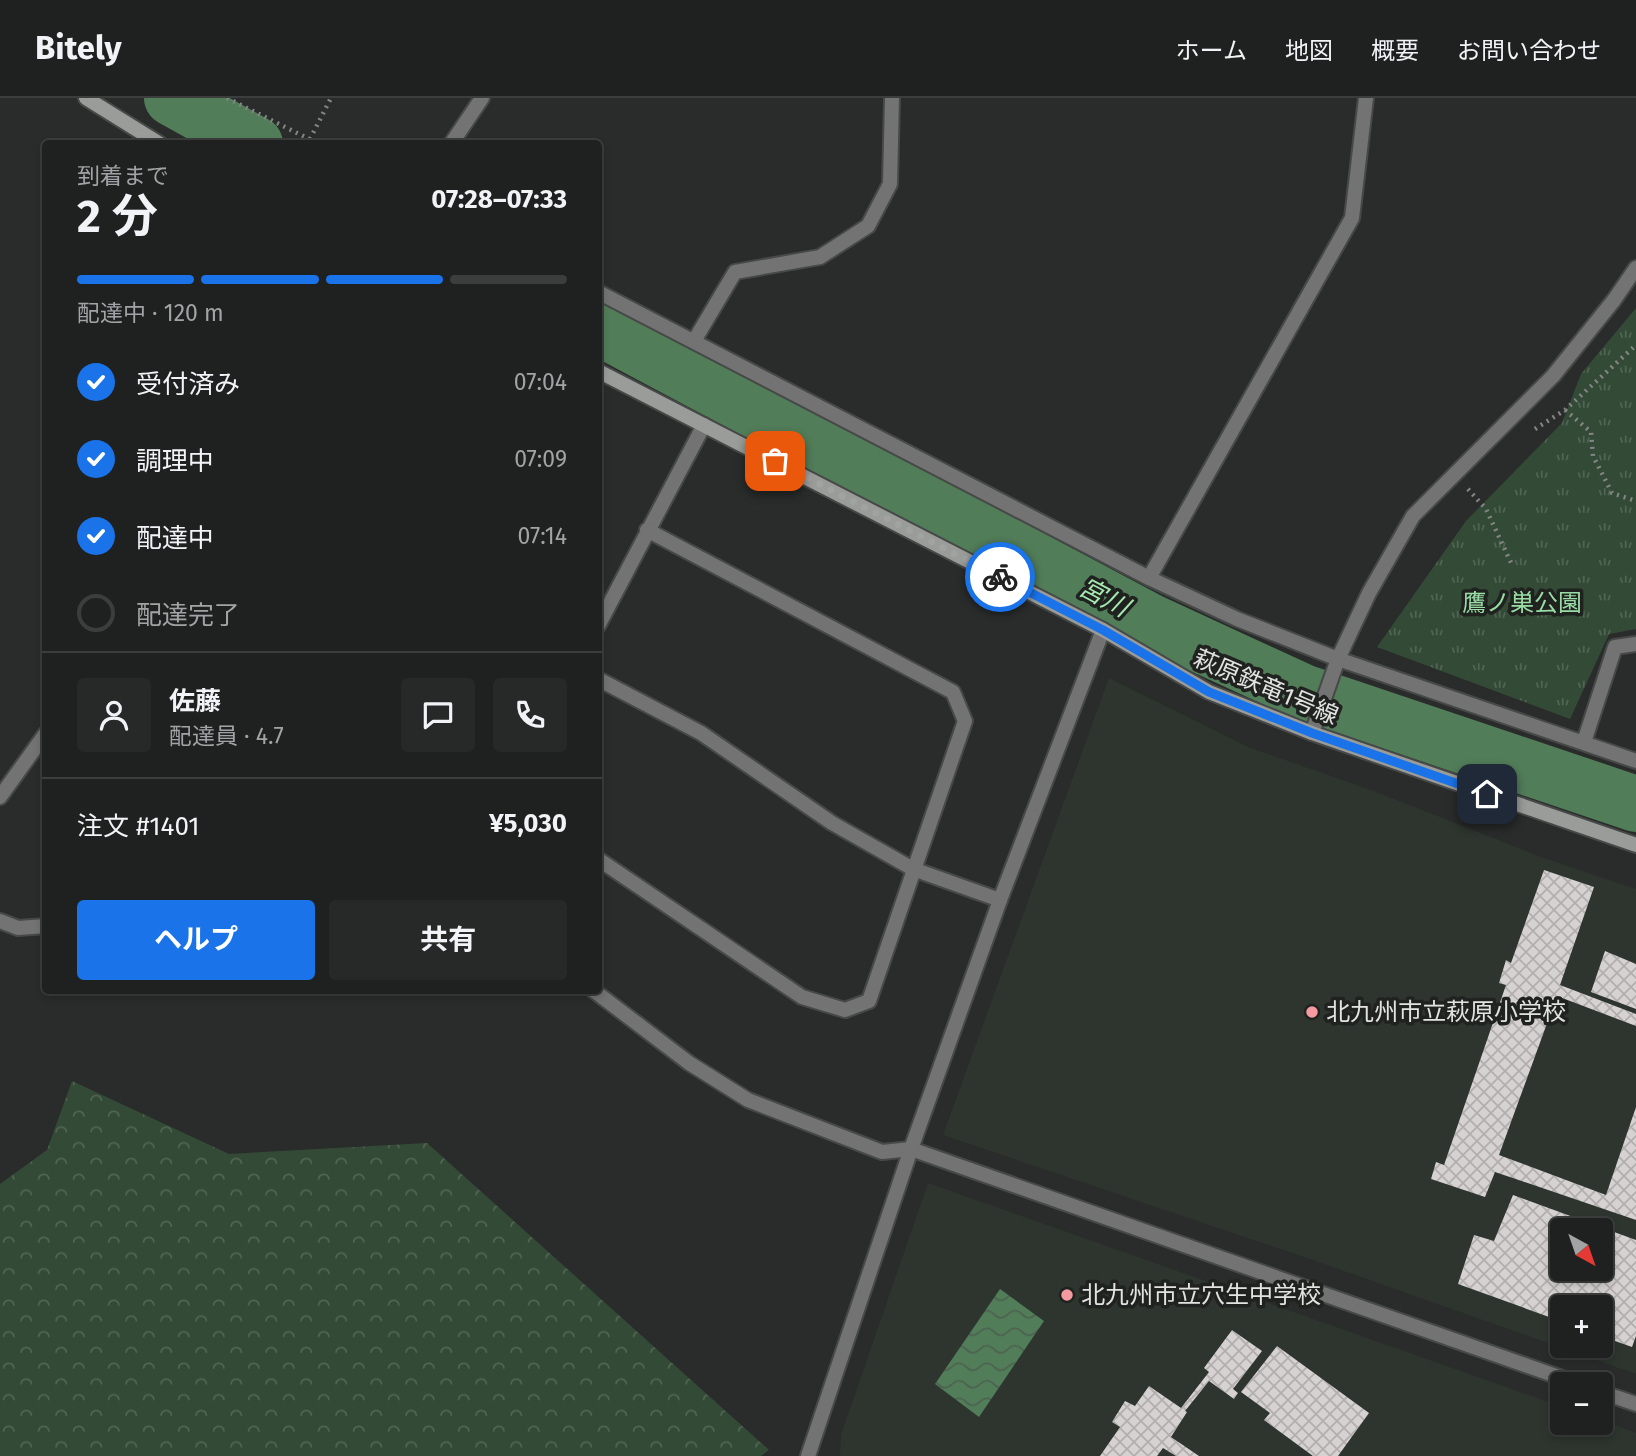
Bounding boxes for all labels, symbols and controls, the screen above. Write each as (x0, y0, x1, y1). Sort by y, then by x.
text: Bitely (35, 28, 122, 68)
text: ホーム (1176, 37, 1247, 65)
text: 地図 (1285, 37, 1333, 65)
text: 概要 (1371, 37, 1419, 65)
text: お問い合わせ (1457, 37, 1601, 65)
text: 到着まで (77, 162, 169, 190)
text: 07:28–07:33 (431, 184, 567, 215)
text: 2 分 (77, 189, 158, 244)
text: 配達中 · 120 m (77, 299, 224, 327)
icon: check (77, 363, 115, 401)
text: 07:04 (514, 368, 567, 396)
text: 受付済み (136, 369, 240, 400)
pin (745, 431, 805, 491)
icon: check (77, 440, 115, 478)
icon: bag (756, 442, 794, 480)
text: 07:09 (514, 445, 567, 473)
text: 調理中 (136, 446, 214, 477)
icon: check (77, 517, 115, 555)
text: 07:14 (518, 522, 567, 550)
text: 配達中 (136, 523, 214, 554)
courier (965, 542, 1035, 612)
icon: bike (981, 558, 1019, 596)
water label: 宮川 (1074, 572, 1137, 625)
park label: 鷹ノ巣公園 (1462, 589, 1582, 617)
text: 配達完了 (136, 600, 240, 631)
street label: 萩原鉄竜1号線 (1189, 644, 1343, 730)
button: person (77, 678, 151, 752)
button: chat (401, 678, 475, 752)
button: phone (493, 678, 567, 752)
text: 佐藤 (169, 686, 221, 717)
text: 配達員 · 4.7 (169, 722, 284, 750)
pin (1457, 764, 1517, 824)
icon: home (1468, 775, 1506, 813)
text: ¥5,030 (489, 808, 567, 839)
text: 注文 #1401 (77, 811, 200, 842)
button: ヘルプ (77, 900, 315, 980)
button: 共有 (329, 900, 567, 980)
place label: 北九州市立萩原小学校 (1326, 998, 1566, 1026)
marker: 北九州市立萩原小学校 (1304, 1004, 1320, 1020)
north arrow (1550, 1218, 1614, 1281)
map controls (1550, 1218, 1613, 1435)
place label: 北九州市立穴生中学校 (1081, 1281, 1321, 1309)
marker: 北九州市立穴生中学校 (1059, 1287, 1075, 1303)
button: + (1550, 1295, 1613, 1358)
button: − (1550, 1372, 1613, 1435)

